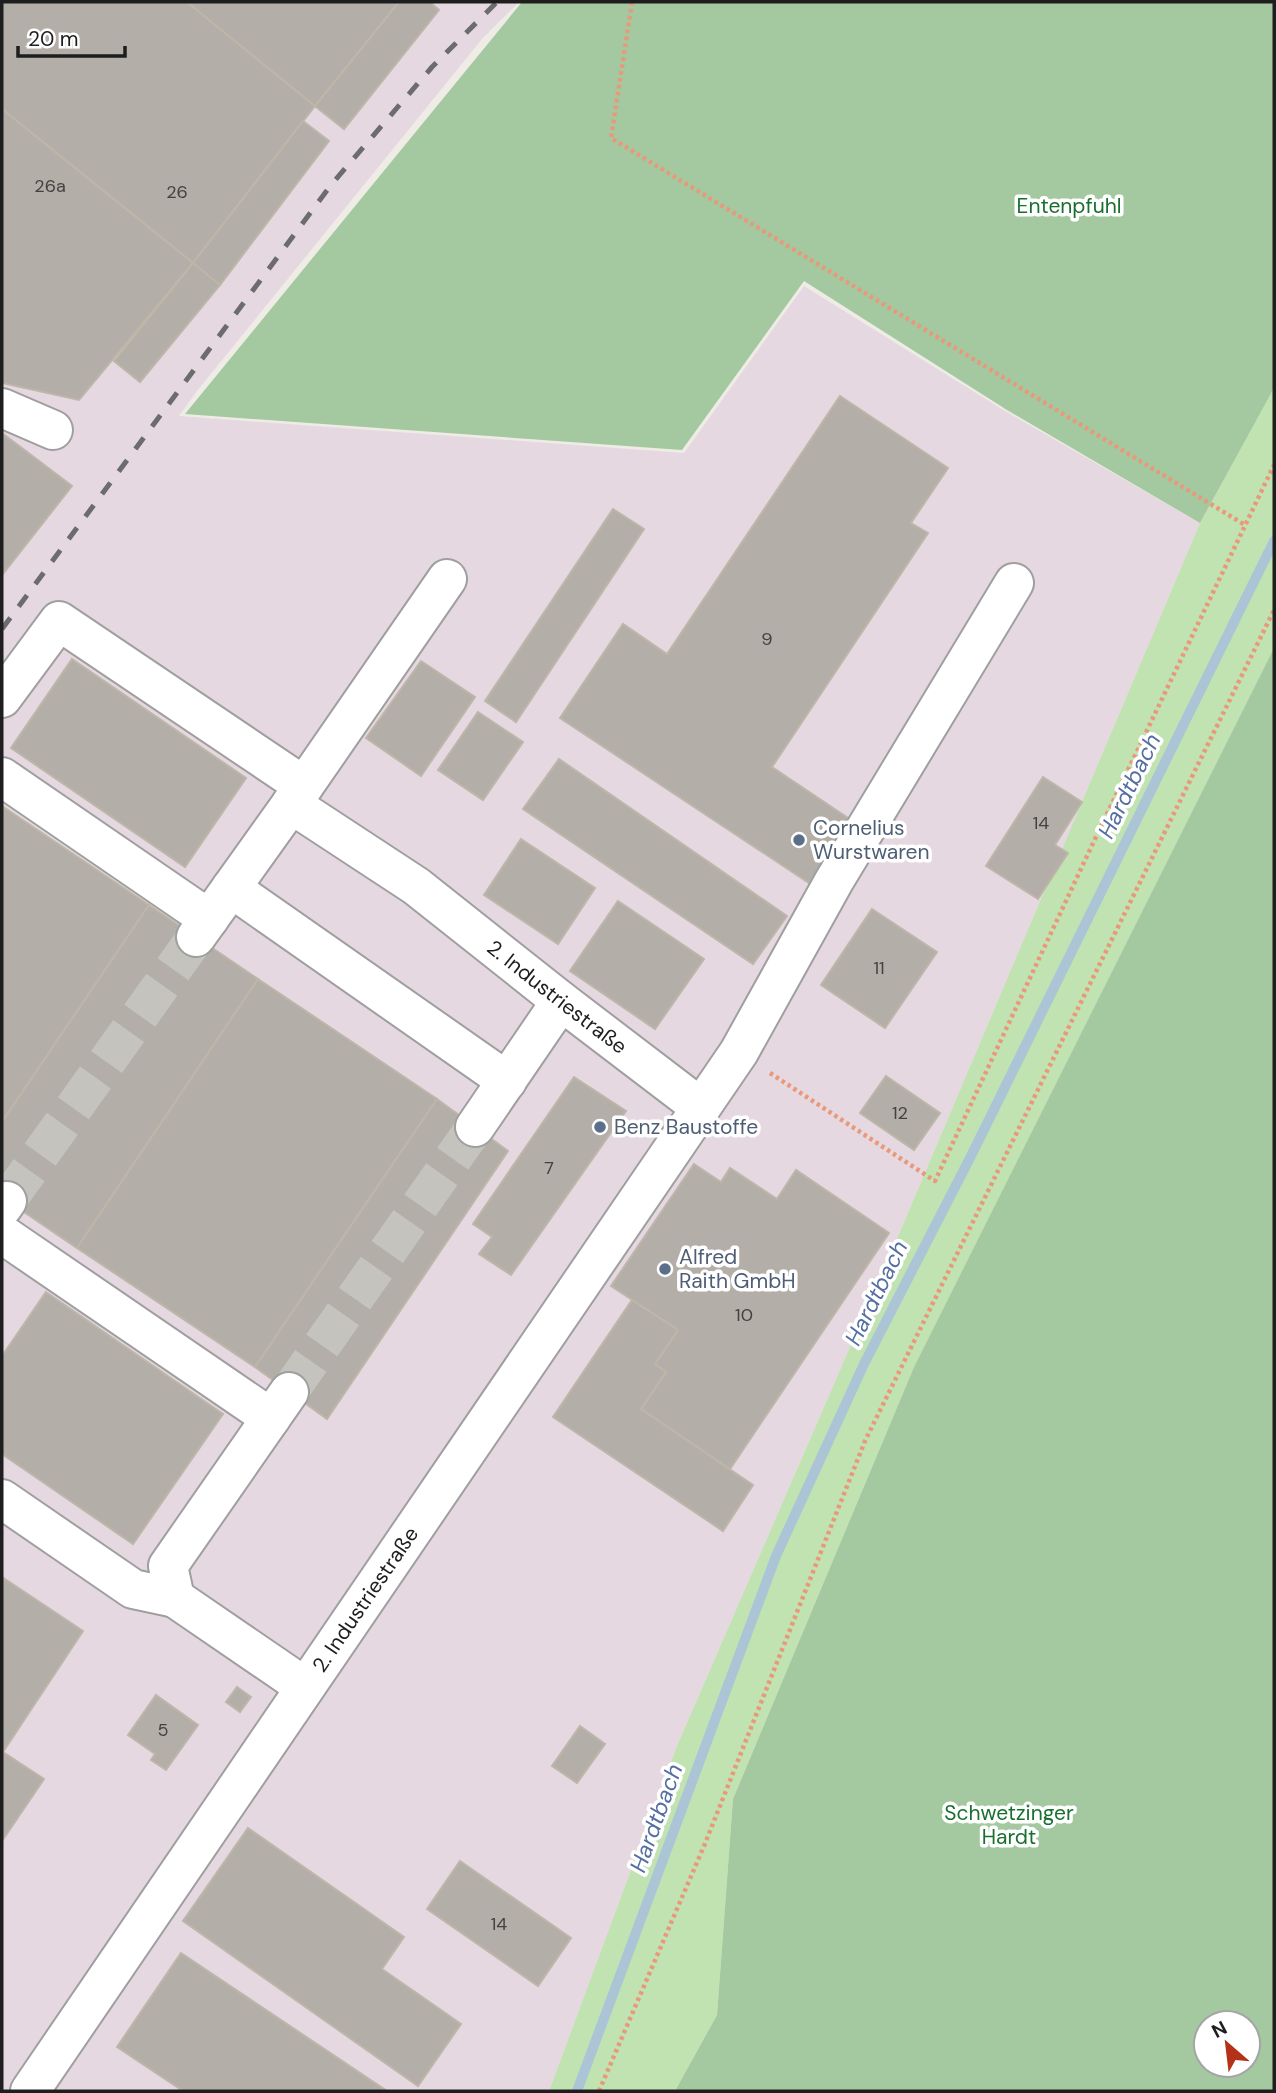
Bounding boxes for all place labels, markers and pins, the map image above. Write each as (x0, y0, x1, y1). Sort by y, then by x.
place label: Cornelius Wurstwaren (813, 814, 930, 866)
marker: Cornelius Wurstwaren (791, 832, 807, 848)
place label: Benz Baustoffe (614, 1113, 758, 1141)
marker: Benz Baustoffe (592, 1119, 608, 1135)
place label: Alfred Raith GmbH (679, 1243, 796, 1295)
marker: Alfred Raith GmbH (657, 1261, 673, 1277)

